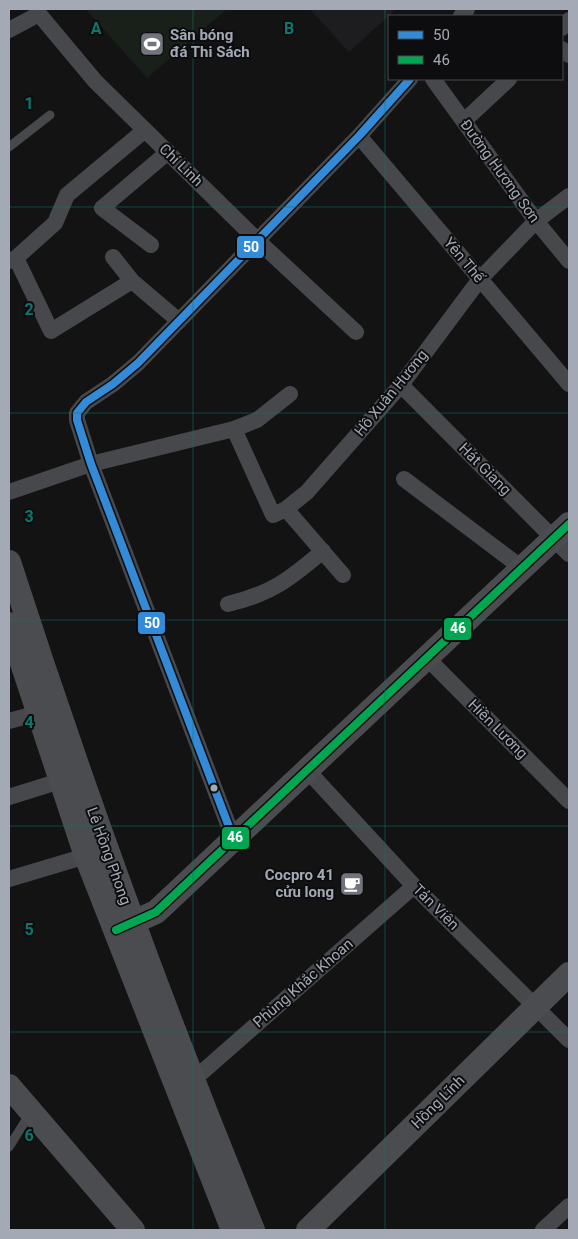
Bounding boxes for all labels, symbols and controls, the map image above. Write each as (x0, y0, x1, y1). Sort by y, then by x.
legend (388, 15, 563, 80)
text: A (91, 19, 102, 38)
text: B (284, 19, 294, 38)
place label: Sân bóng đá Thi Sách (170, 26, 250, 61)
text: 50 (433, 26, 450, 44)
sports icon: Sân bóng đá Thi Sách (139, 31, 165, 57)
text: 46 (433, 51, 450, 69)
text: 1 (24, 94, 34, 113)
street label: Đường Hương Sơn (457, 116, 543, 226)
street label: Chí Linh (155, 140, 207, 190)
street label: Yên Thế (440, 234, 489, 287)
line badge: 50 (236, 235, 265, 259)
text: 50 (243, 239, 259, 255)
text: 2 (24, 300, 34, 319)
street label: Hồ Xuân Hương (351, 346, 431, 440)
street label: Hát Giang (455, 439, 515, 499)
text: 3 (24, 507, 34, 526)
line badge: 50 (137, 611, 166, 635)
text: 50 (144, 615, 160, 631)
line badge: 46 (443, 617, 472, 641)
text: 46 (450, 620, 466, 636)
street label: Hiền Lương (465, 696, 531, 762)
text: 4 (24, 713, 34, 732)
unlabelled marker (209, 783, 219, 793)
street label: Lê Hồng Phong (83, 805, 135, 907)
line badge: 46 (221, 826, 250, 850)
text: 46 (227, 829, 243, 845)
place label: Cocpro 41 cửu long (265, 866, 334, 901)
cafe icon: Cocpro 41 cửu long (339, 871, 365, 897)
street label: Tản Viên (409, 880, 463, 934)
text: 5 (24, 920, 34, 939)
street label: Phùng Khắc Khoan (249, 935, 357, 1031)
street label: Hồng Lĩnh (408, 1072, 468, 1132)
text: 6 (24, 1126, 34, 1145)

